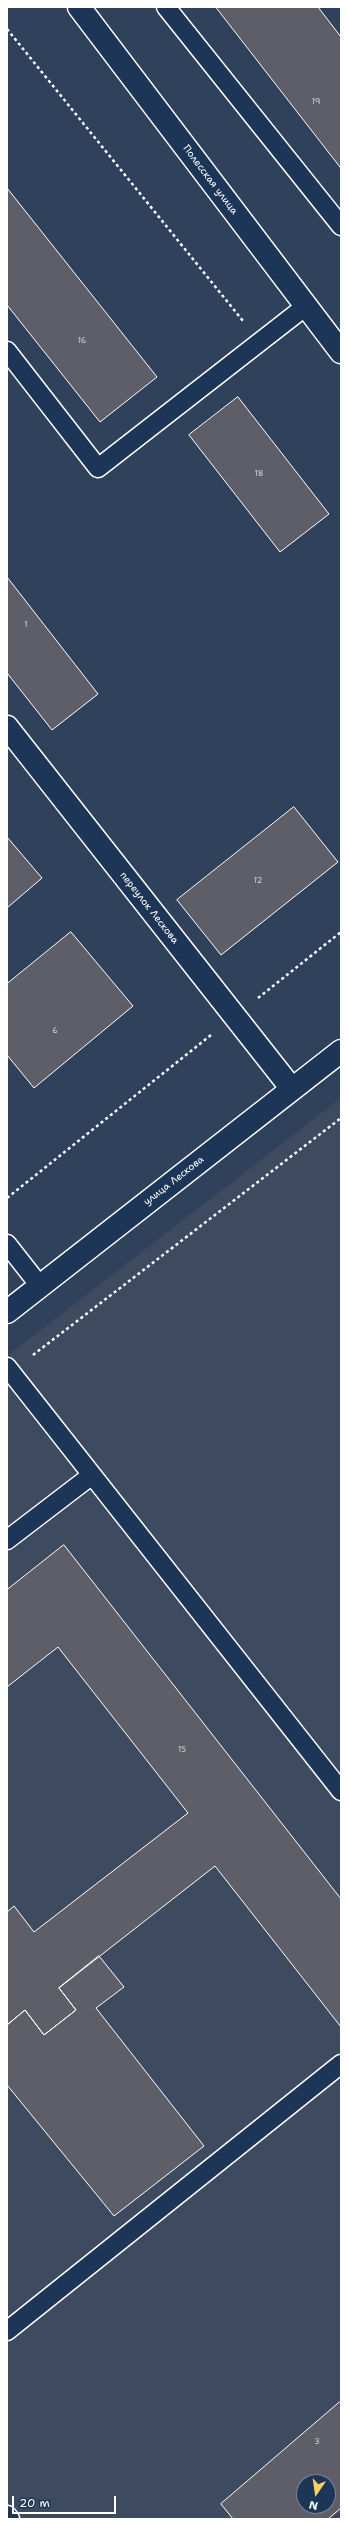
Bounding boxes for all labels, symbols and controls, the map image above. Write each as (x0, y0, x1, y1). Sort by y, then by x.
house number: 19 (312, 97, 320, 107)
street label: Полесская улица (180, 143, 240, 217)
house number: 16 (78, 336, 86, 346)
house number: 18 (255, 469, 263, 479)
house number: 1 (24, 620, 28, 630)
street label: переулок Лескова (117, 870, 181, 946)
house number: 12 (254, 876, 262, 886)
house number: 6 (52, 1026, 58, 1036)
street label: улица Лескова (141, 1154, 207, 1208)
house number: 15 (178, 1745, 186, 1755)
house number: 3 (314, 2437, 320, 2447)
north arrow (296, 2474, 336, 2514)
scale bar (14, 2488, 118, 2514)
text: 20 m (19, 2495, 50, 2511)
text: N (307, 2497, 319, 2513)

